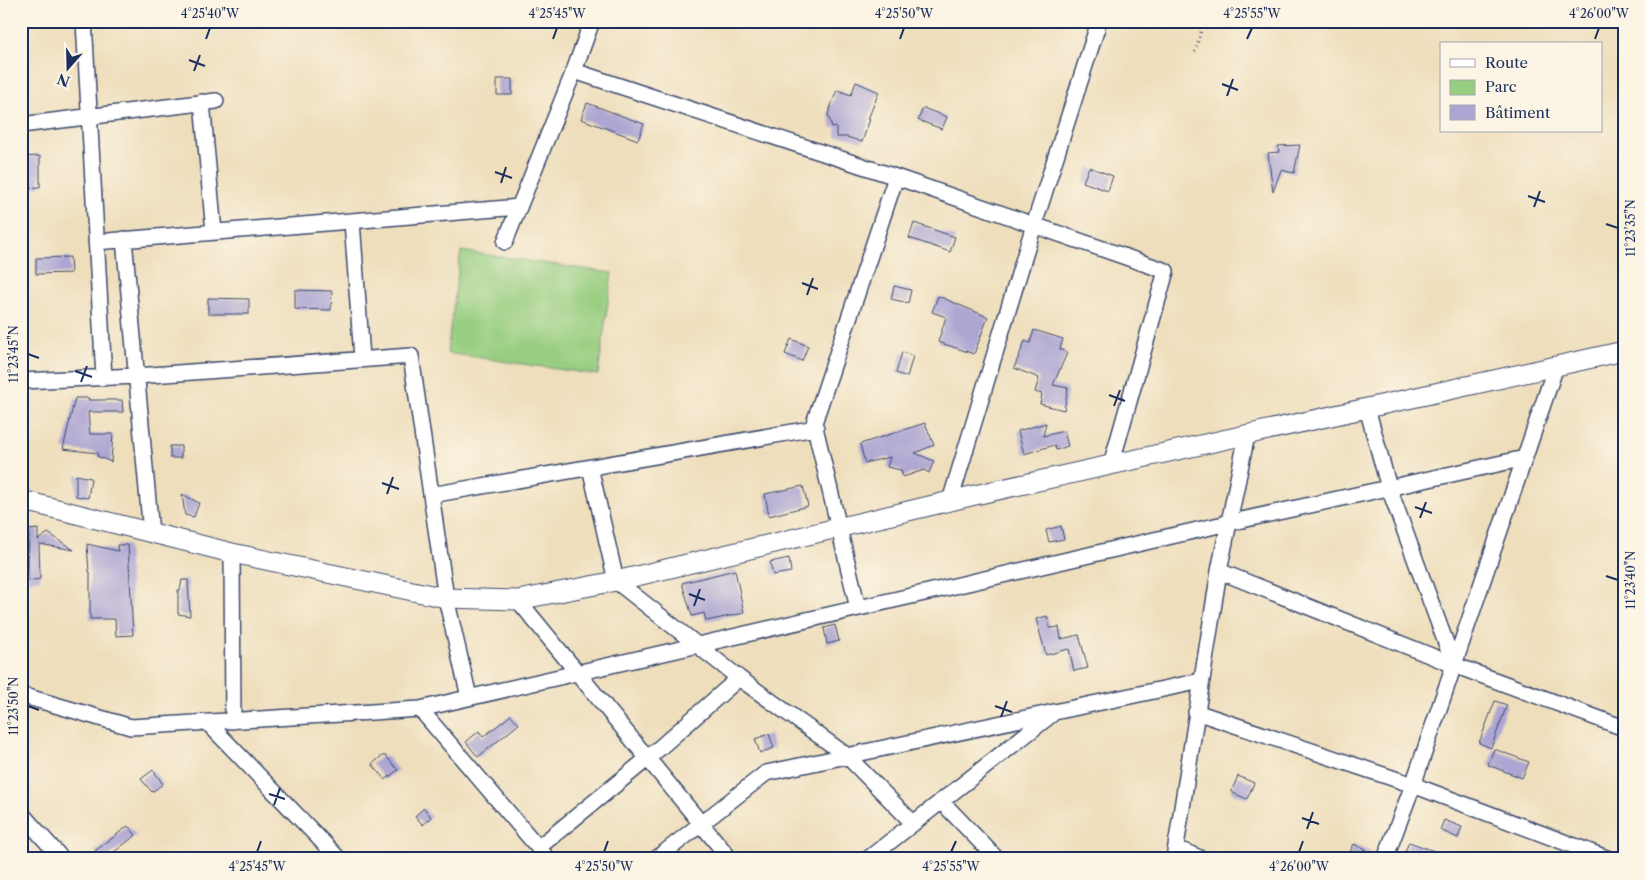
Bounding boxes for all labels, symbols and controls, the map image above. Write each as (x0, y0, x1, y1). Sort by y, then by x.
text: 4°25'40"W (181, 6, 240, 21)
text: 4°25'45"W (528, 6, 586, 21)
text: 4°25'50"W (875, 6, 934, 21)
text: 4°25'55"W (1223, 6, 1282, 21)
text: 4°26'00"W (1569, 6, 1630, 21)
north arrow (42, 42, 92, 92)
legend (1440, 42, 1602, 132)
text: Route (1485, 53, 1528, 72)
text: N (55, 70, 72, 91)
text: Parc (1485, 77, 1517, 96)
text: Bâtiment (1485, 103, 1551, 122)
text: 11°23'35"N (1623, 199, 1638, 257)
text: 11°23'45"N (6, 325, 21, 383)
text: 11°23'40"N (1623, 551, 1638, 609)
text: 11°23'50"N (6, 677, 21, 735)
text: 4°25'45"W (228, 859, 286, 874)
text: 4°25'50"W (575, 859, 634, 874)
text: 4°25'55"W (922, 859, 981, 874)
text: 4°26'00"W (1269, 859, 1330, 874)

